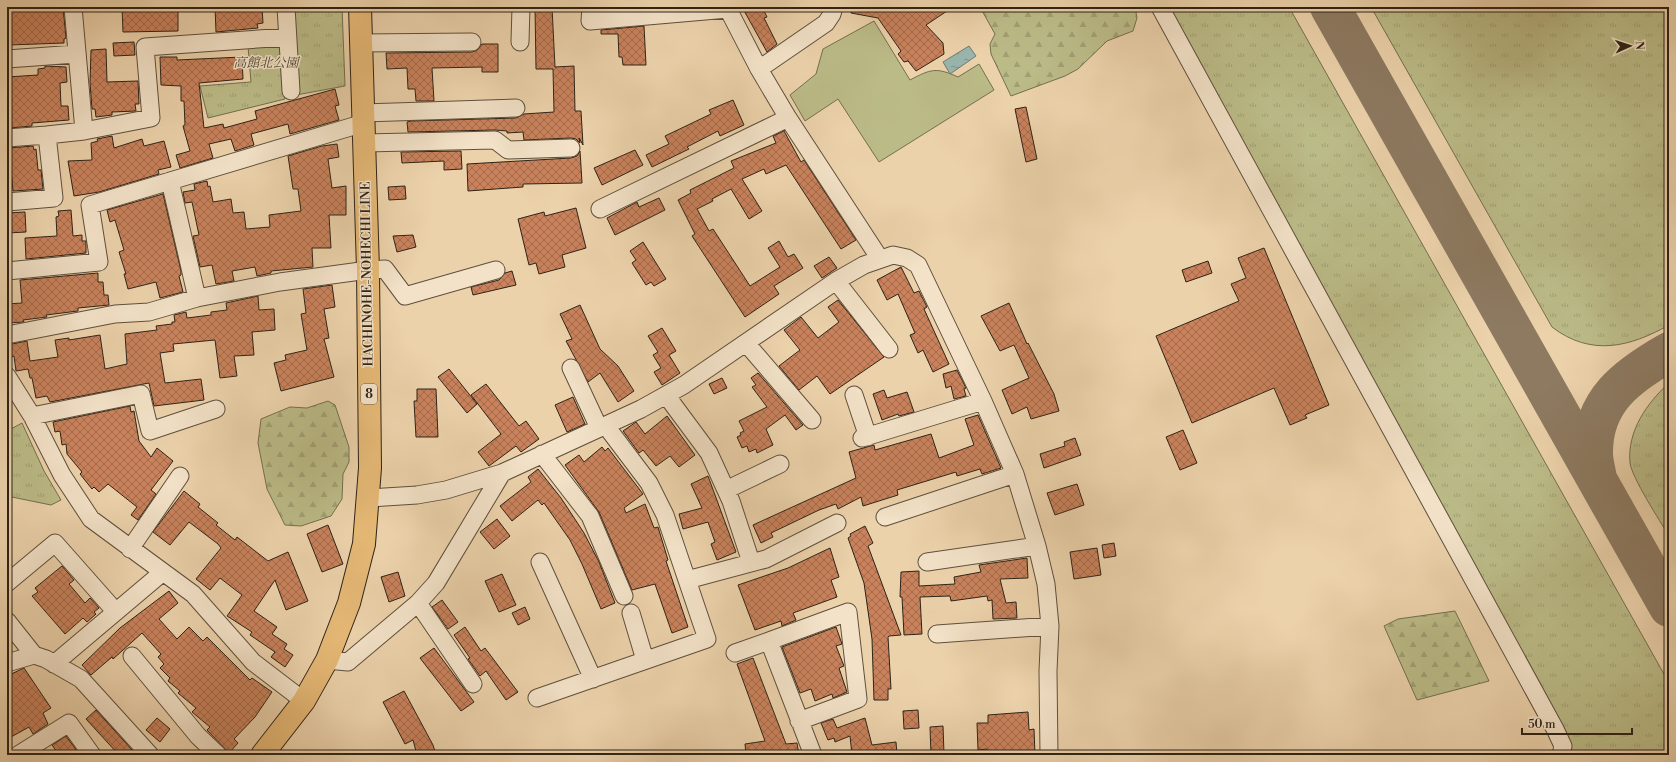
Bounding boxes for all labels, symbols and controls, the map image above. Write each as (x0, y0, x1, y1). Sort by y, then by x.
north arrow (1610, 26, 1650, 66)
text: N (1632, 41, 1646, 51)
park label: 高館北公園 (233, 55, 300, 71)
street label: HACHINOHE-NOHECHI LINE (357, 181, 377, 367)
road number: 8 (361, 384, 377, 404)
scale bar (1522, 710, 1632, 736)
text: 50 m (1528, 717, 1556, 732)

